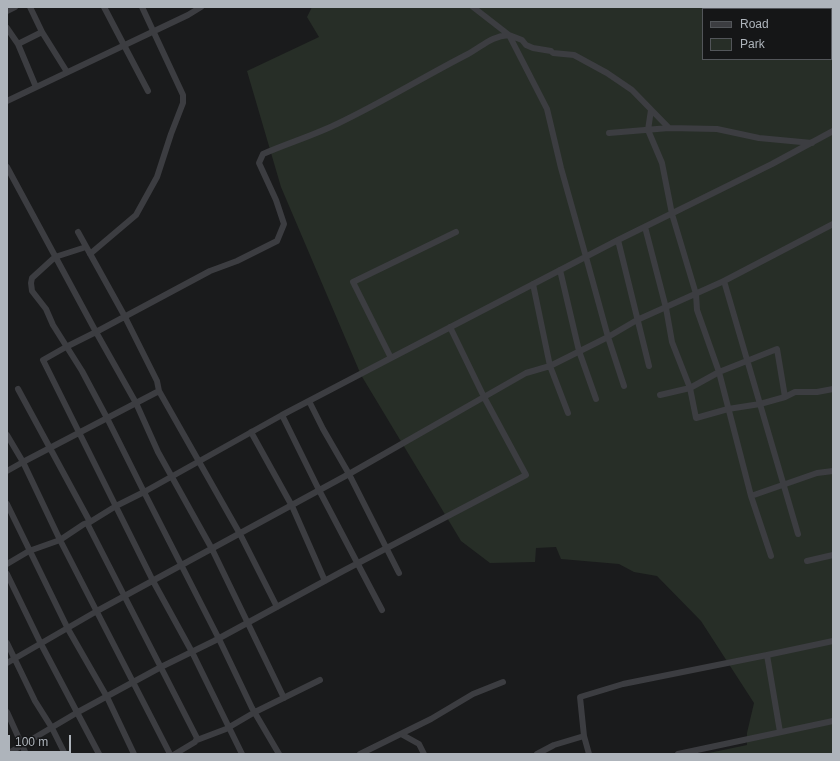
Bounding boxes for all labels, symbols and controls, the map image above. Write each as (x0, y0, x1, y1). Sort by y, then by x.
legend (702, 8, 832, 60)
text: Road (740, 17, 769, 31)
text: Park (740, 37, 765, 51)
scale bar (10, 727, 73, 753)
text: 100 m (15, 735, 48, 749)

